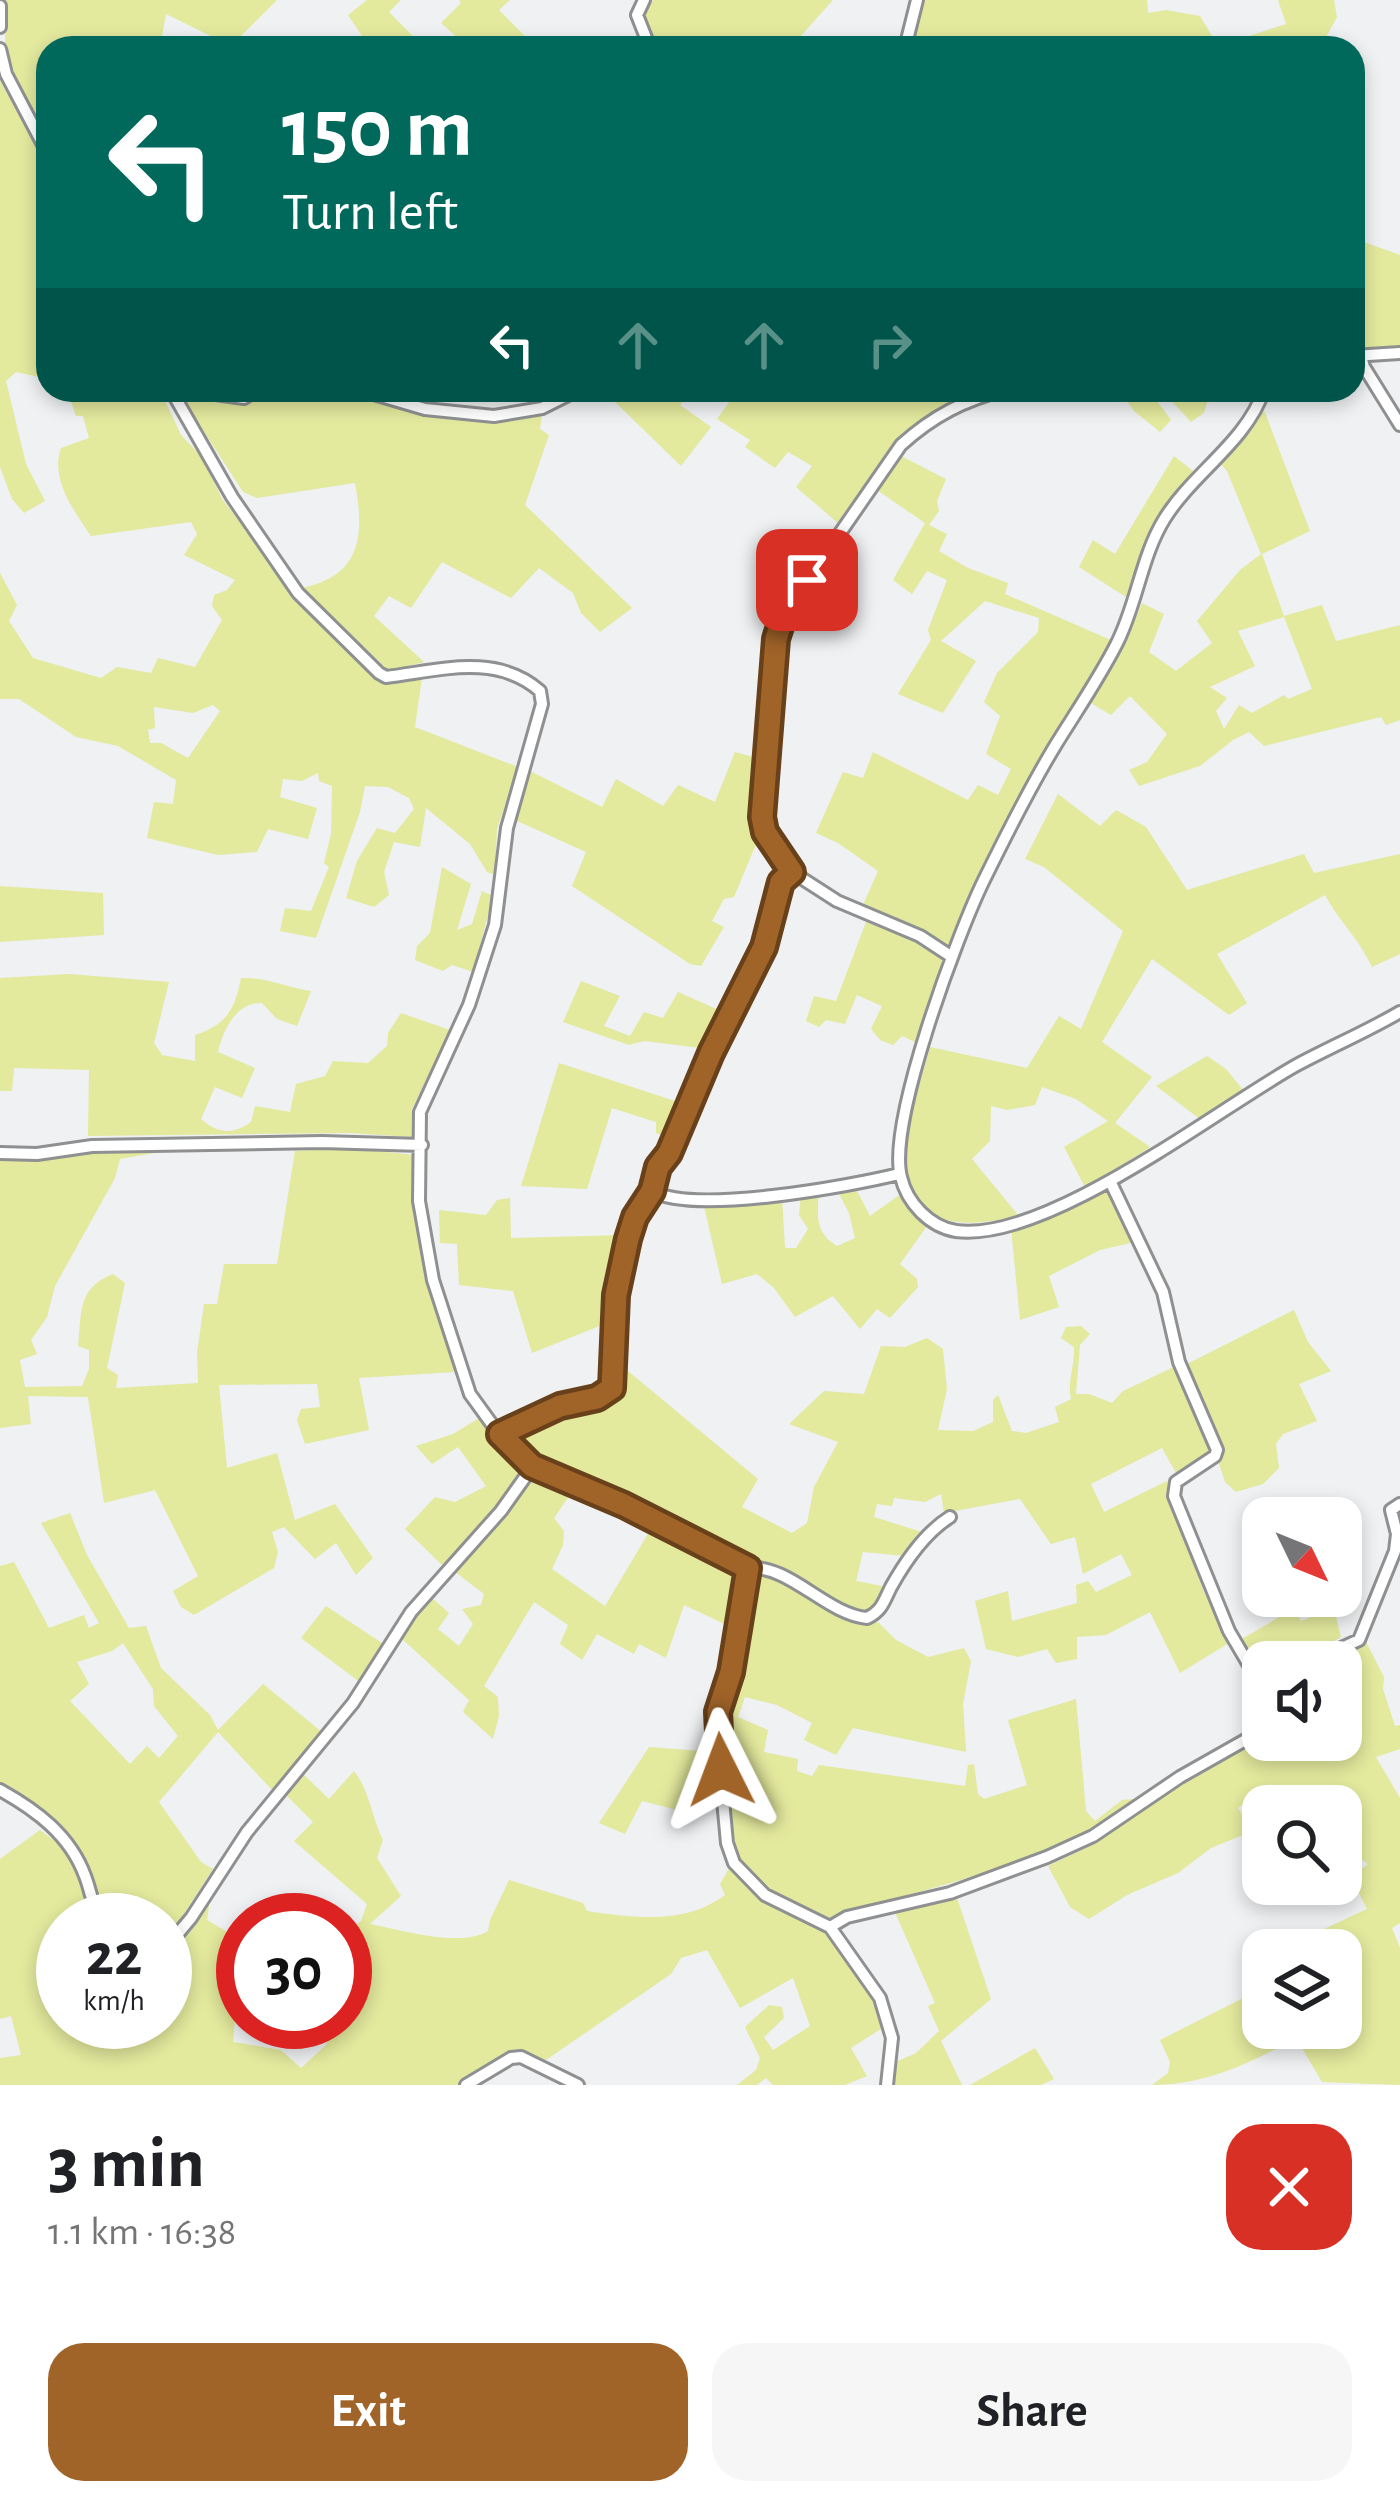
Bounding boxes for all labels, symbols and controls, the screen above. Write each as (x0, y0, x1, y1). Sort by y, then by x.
icon: left (84, 84, 240, 240)
text: 150 m (282, 88, 473, 172)
text: Turn left (282, 186, 458, 240)
icon: left (479, 312, 545, 378)
icon: ahead (605, 312, 671, 378)
icon: ahead (731, 312, 797, 378)
icon: right (857, 312, 923, 378)
pin (756, 529, 858, 631)
icon: arrive (774, 547, 840, 613)
north arrow (1242, 1497, 1362, 1617)
map controls (1242, 1497, 1362, 2049)
button: sound (1242, 1641, 1362, 1761)
position arrow (658, 1707, 784, 1833)
button: search (1242, 1785, 1362, 1905)
speed limit sign: 30 (216, 1893, 372, 2049)
text: 22 (86, 1926, 142, 1986)
button: layers (1242, 1929, 1362, 2049)
text: km/h (83, 1986, 145, 2016)
button: close (1226, 2124, 1352, 2250)
text: 3 min (48, 2128, 205, 2200)
text: 1.1 km · 16:38 (48, 2213, 236, 2252)
button: Exit (48, 2343, 688, 2481)
button: Share (712, 2343, 1352, 2481)

